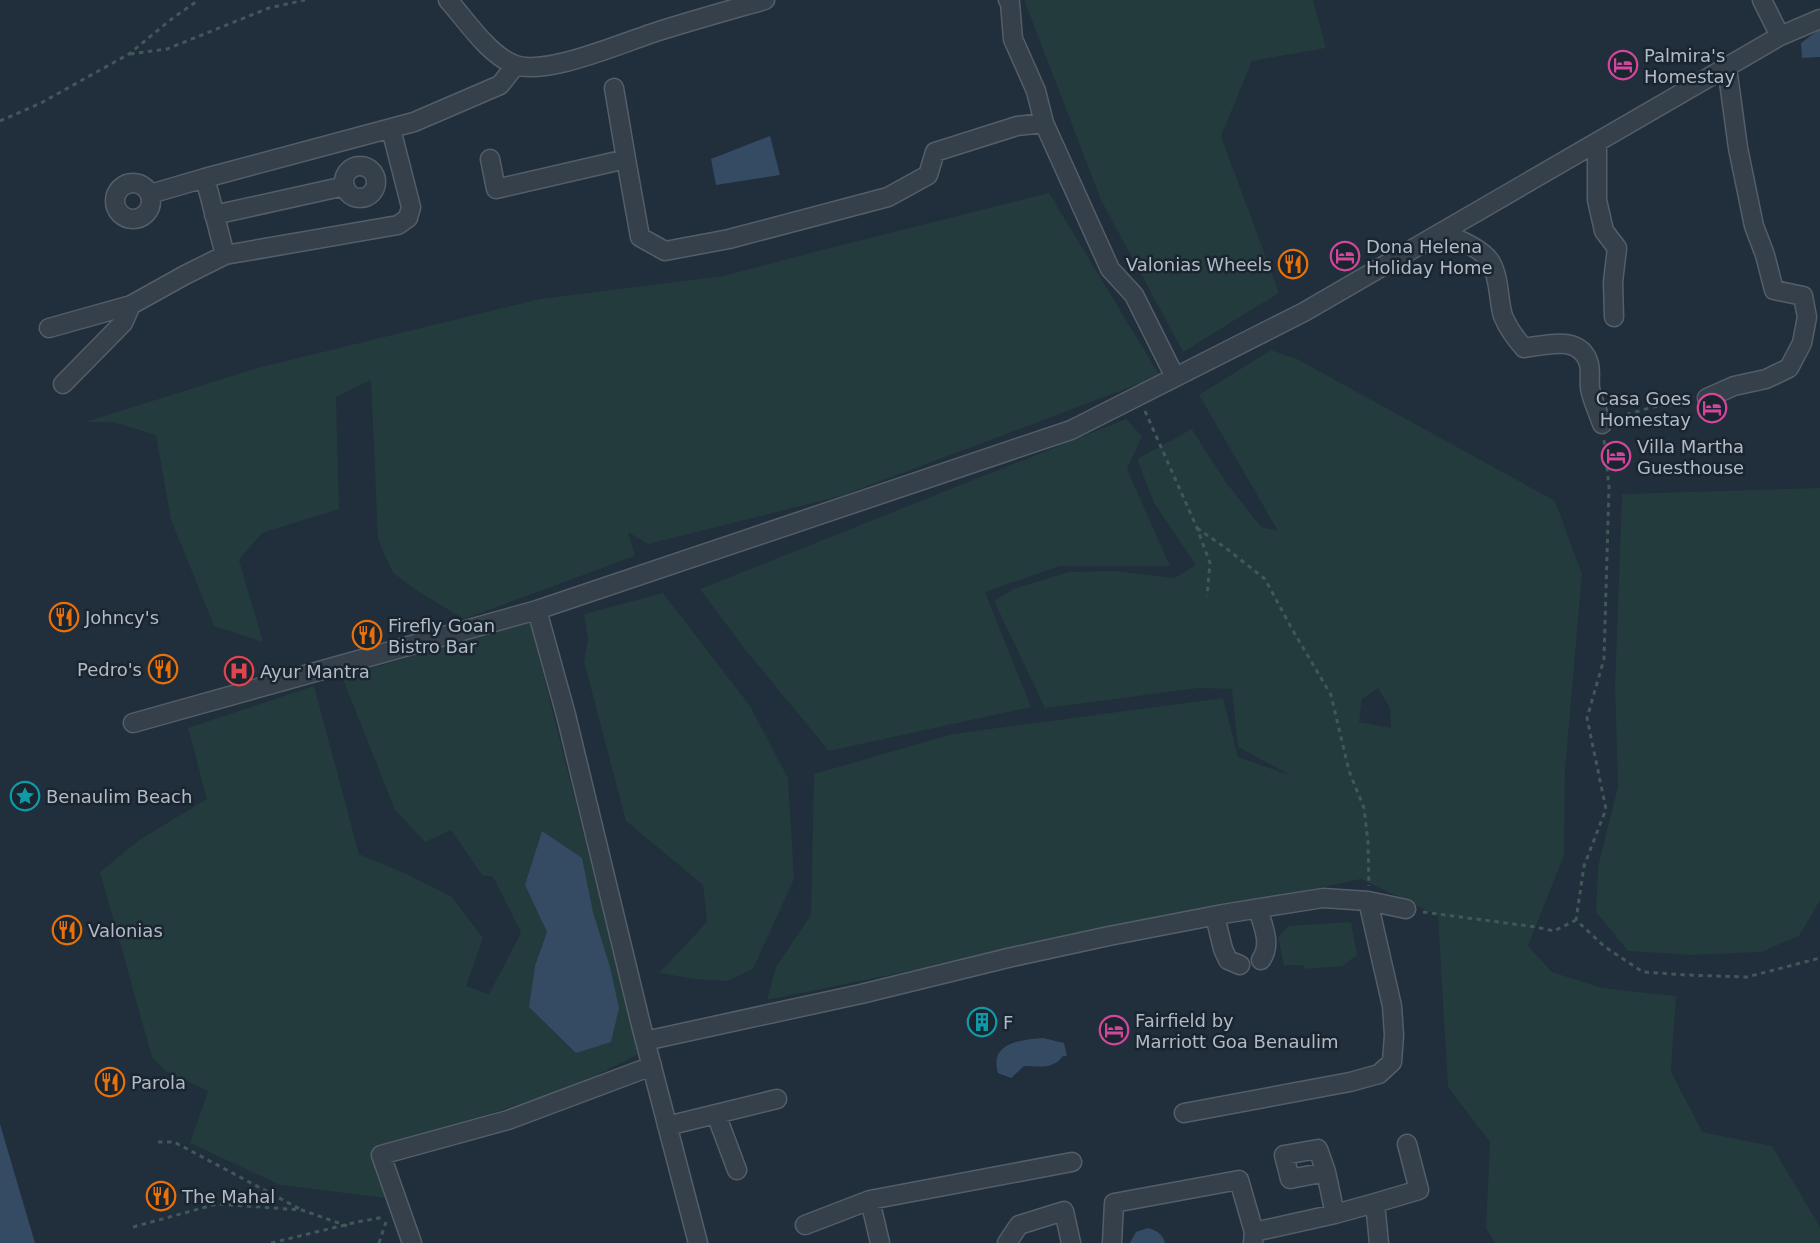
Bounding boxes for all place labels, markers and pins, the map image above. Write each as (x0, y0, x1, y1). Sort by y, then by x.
place label: Palmira's Homestay (1644, 45, 1736, 87)
hotel icon: Palmira's Homestay (1607, 49, 1639, 81)
place label: Dona Helena Holiday Home (1366, 236, 1493, 278)
hotel icon: Dona Helena Holiday Home (1329, 240, 1361, 272)
restaurant icon: Valonias Wheels (1277, 248, 1309, 280)
place label: Valonias Wheels (1126, 254, 1272, 275)
place label: Casa Goes Homestay (1596, 388, 1691, 430)
hotel icon: Casa Goes Homestay (1696, 392, 1728, 424)
place label: Villa Martha Guesthouse (1637, 436, 1744, 478)
hotel icon: Villa Martha Guesthouse (1600, 440, 1632, 472)
restaurant icon: Johncy's (48, 601, 80, 633)
place label: Johncy's (84, 607, 159, 628)
place label: Firefly Goan Bistro Bar (388, 615, 495, 657)
restaurant icon: Firefly Goan Bistro Bar (351, 619, 383, 651)
restaurant icon: Pedro's (147, 653, 179, 685)
hospital icon: Ayur Mantra (223, 655, 255, 687)
place label: Pedro's (77, 659, 142, 680)
place label: Ayur Mantra (260, 661, 370, 682)
place icon: Benaulim Beach (9, 780, 41, 812)
place label: Benaulim Beach (46, 786, 192, 807)
restaurant icon: Valonias (51, 914, 83, 946)
place label: Valonias (88, 920, 163, 941)
building icon: F (966, 1006, 998, 1038)
place label: Fairfield by Marriott Goa Benaulim (1135, 1010, 1338, 1052)
place label: F (1003, 1012, 1013, 1033)
hotel icon: Fairfield by Marriott Goa Benaulim (1098, 1014, 1130, 1046)
restaurant icon: Parola (94, 1066, 126, 1098)
place label: Parola (131, 1072, 186, 1093)
restaurant icon: The Mahal (145, 1180, 177, 1212)
place label: The Mahal (181, 1186, 275, 1207)

